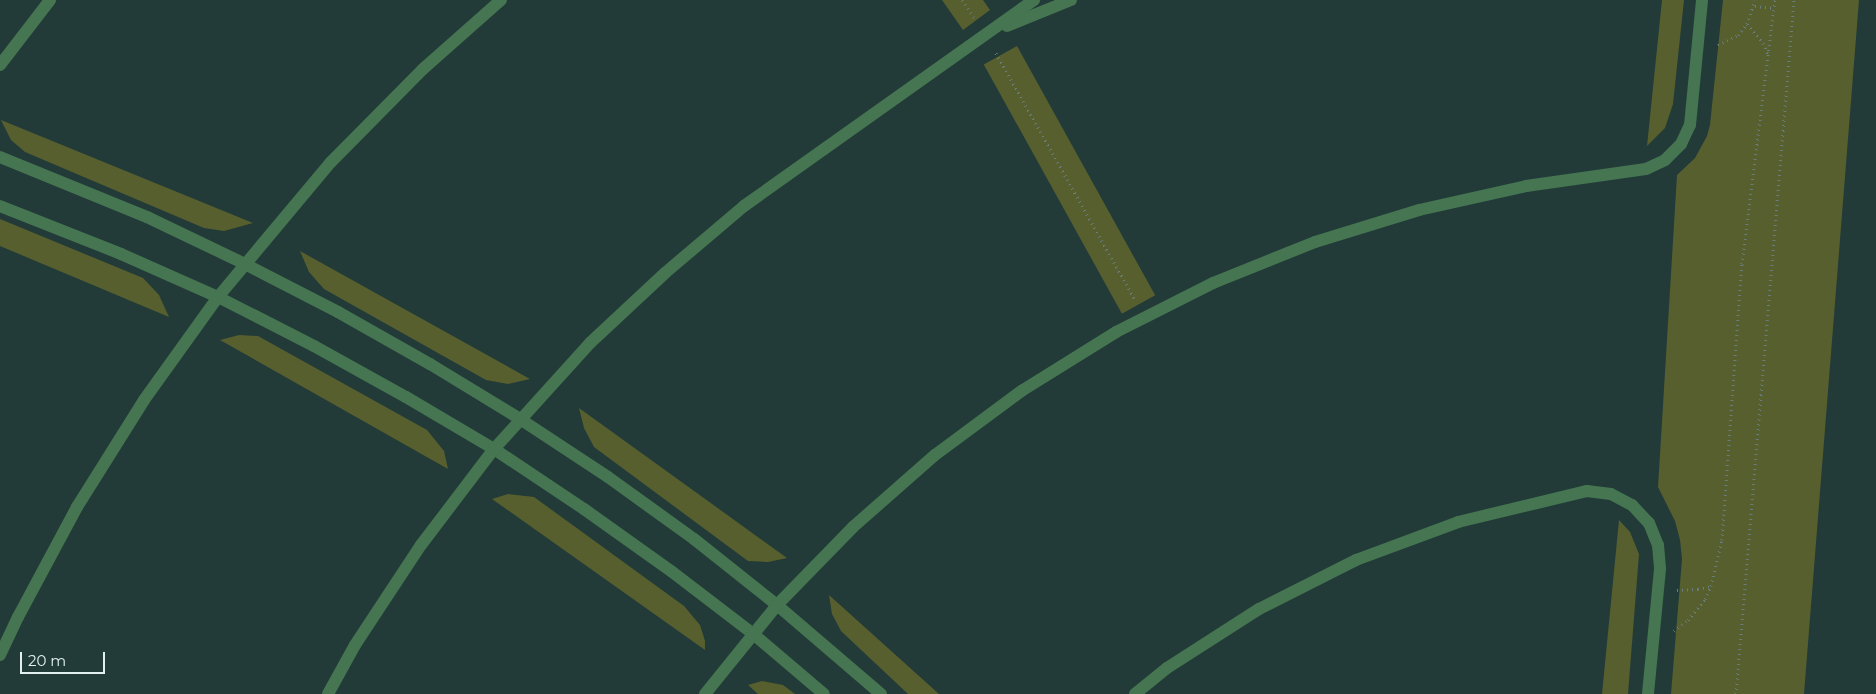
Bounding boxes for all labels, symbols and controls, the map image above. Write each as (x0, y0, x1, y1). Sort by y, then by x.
scale bar (22, 642, 108, 674)
text: 20 m (28, 651, 66, 670)

